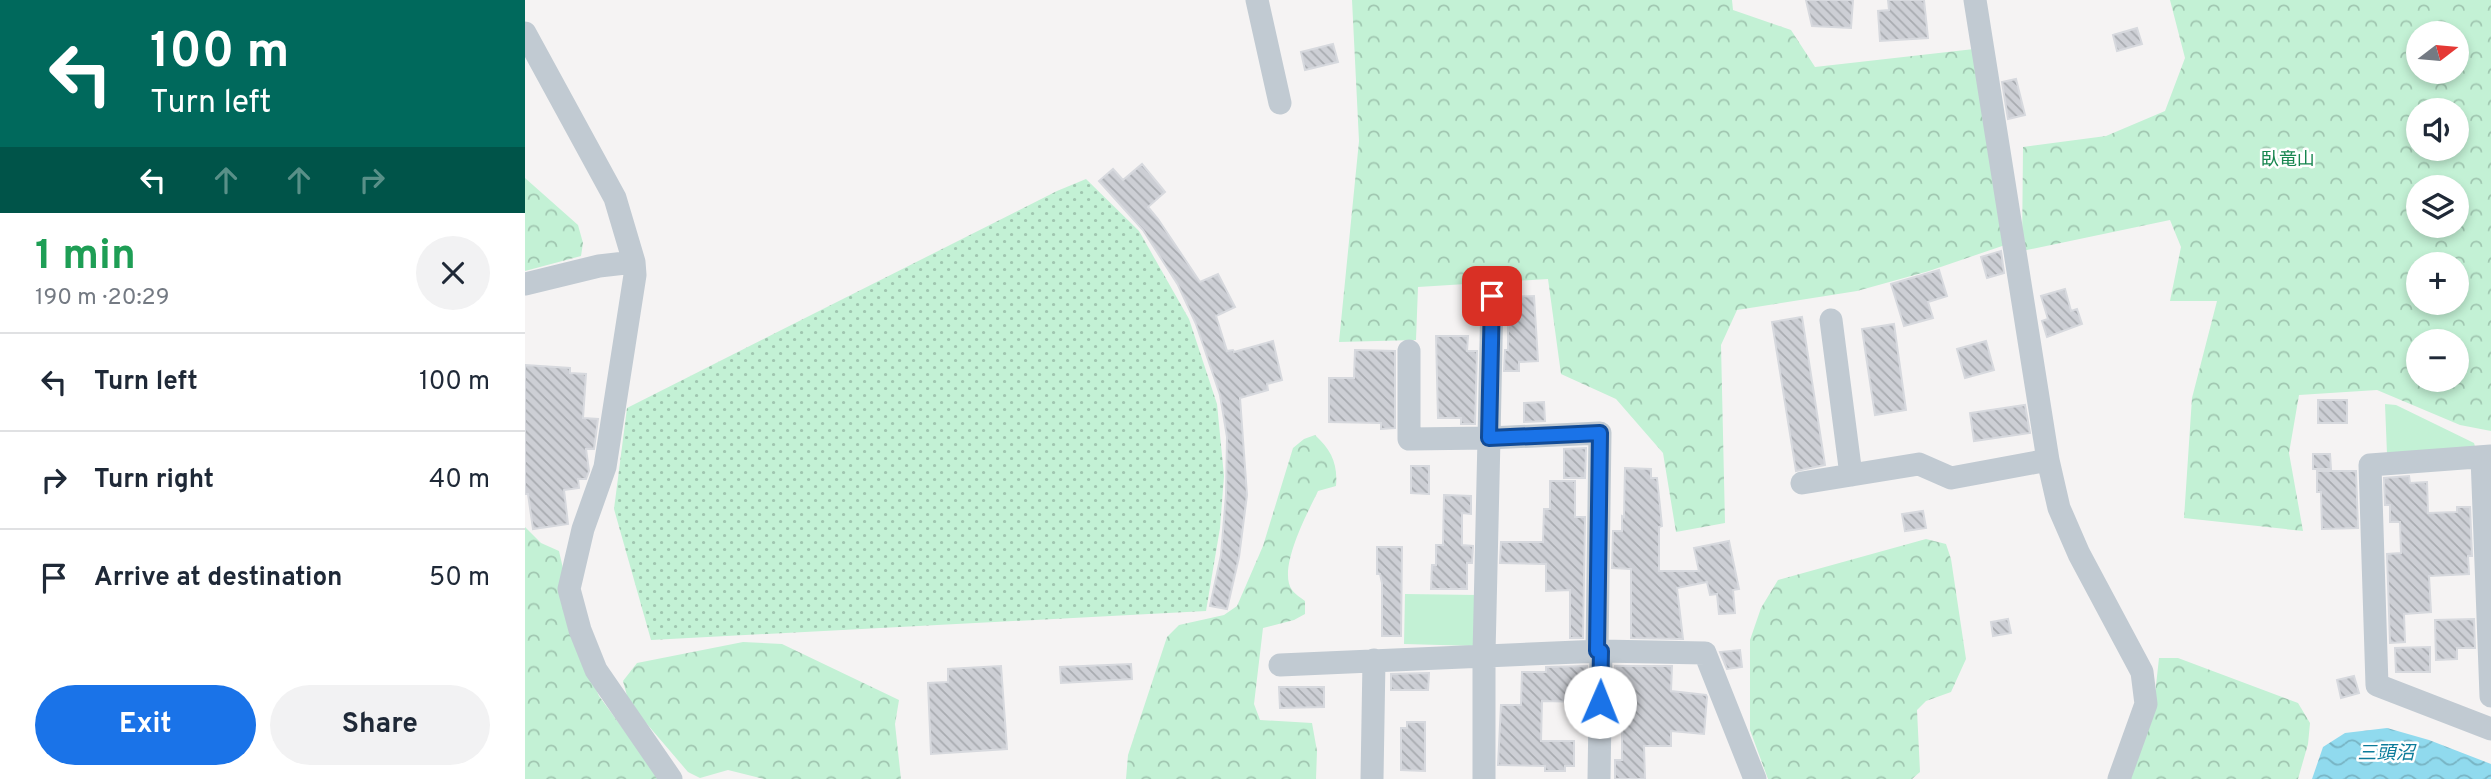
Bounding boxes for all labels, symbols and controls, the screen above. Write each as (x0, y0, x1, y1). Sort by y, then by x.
north arrow (2406, 21, 2469, 84)
map controls (2406, 21, 2469, 392)
text: 100 m (150, 23, 289, 85)
icon: left (35, 28, 126, 119)
text: Turn left (150, 84, 271, 124)
button: sound (2406, 98, 2469, 161)
park label: 臥竜山 (2261, 149, 2315, 172)
icon: left (134, 161, 172, 199)
icon: ahead (207, 161, 245, 199)
icon: ahead (280, 161, 318, 199)
icon: right (353, 161, 391, 199)
button: layers (2406, 175, 2469, 238)
text: 1 min (35, 231, 136, 284)
button: close (416, 236, 490, 310)
button: + (2406, 252, 2469, 315)
pin (1462, 266, 1522, 326)
icon: arrive (1473, 277, 1511, 315)
text: 190 m · 20:29 (35, 284, 169, 313)
button: − (2406, 329, 2469, 392)
icon: left (35, 363, 73, 401)
text: Turn left (94, 366, 198, 399)
text: 100 m (419, 366, 490, 399)
icon: right (35, 461, 73, 499)
text: Turn right (94, 464, 214, 497)
text: 40 m (429, 464, 490, 497)
icon: arrive (35, 559, 73, 597)
text: Arrive at destination (94, 562, 342, 595)
text: 50 m (429, 562, 490, 595)
position arrow (1563, 665, 1637, 739)
button: Exit (35, 685, 256, 765)
button: Share (270, 685, 490, 765)
water label: 三頭沼 (2357, 742, 2417, 766)

